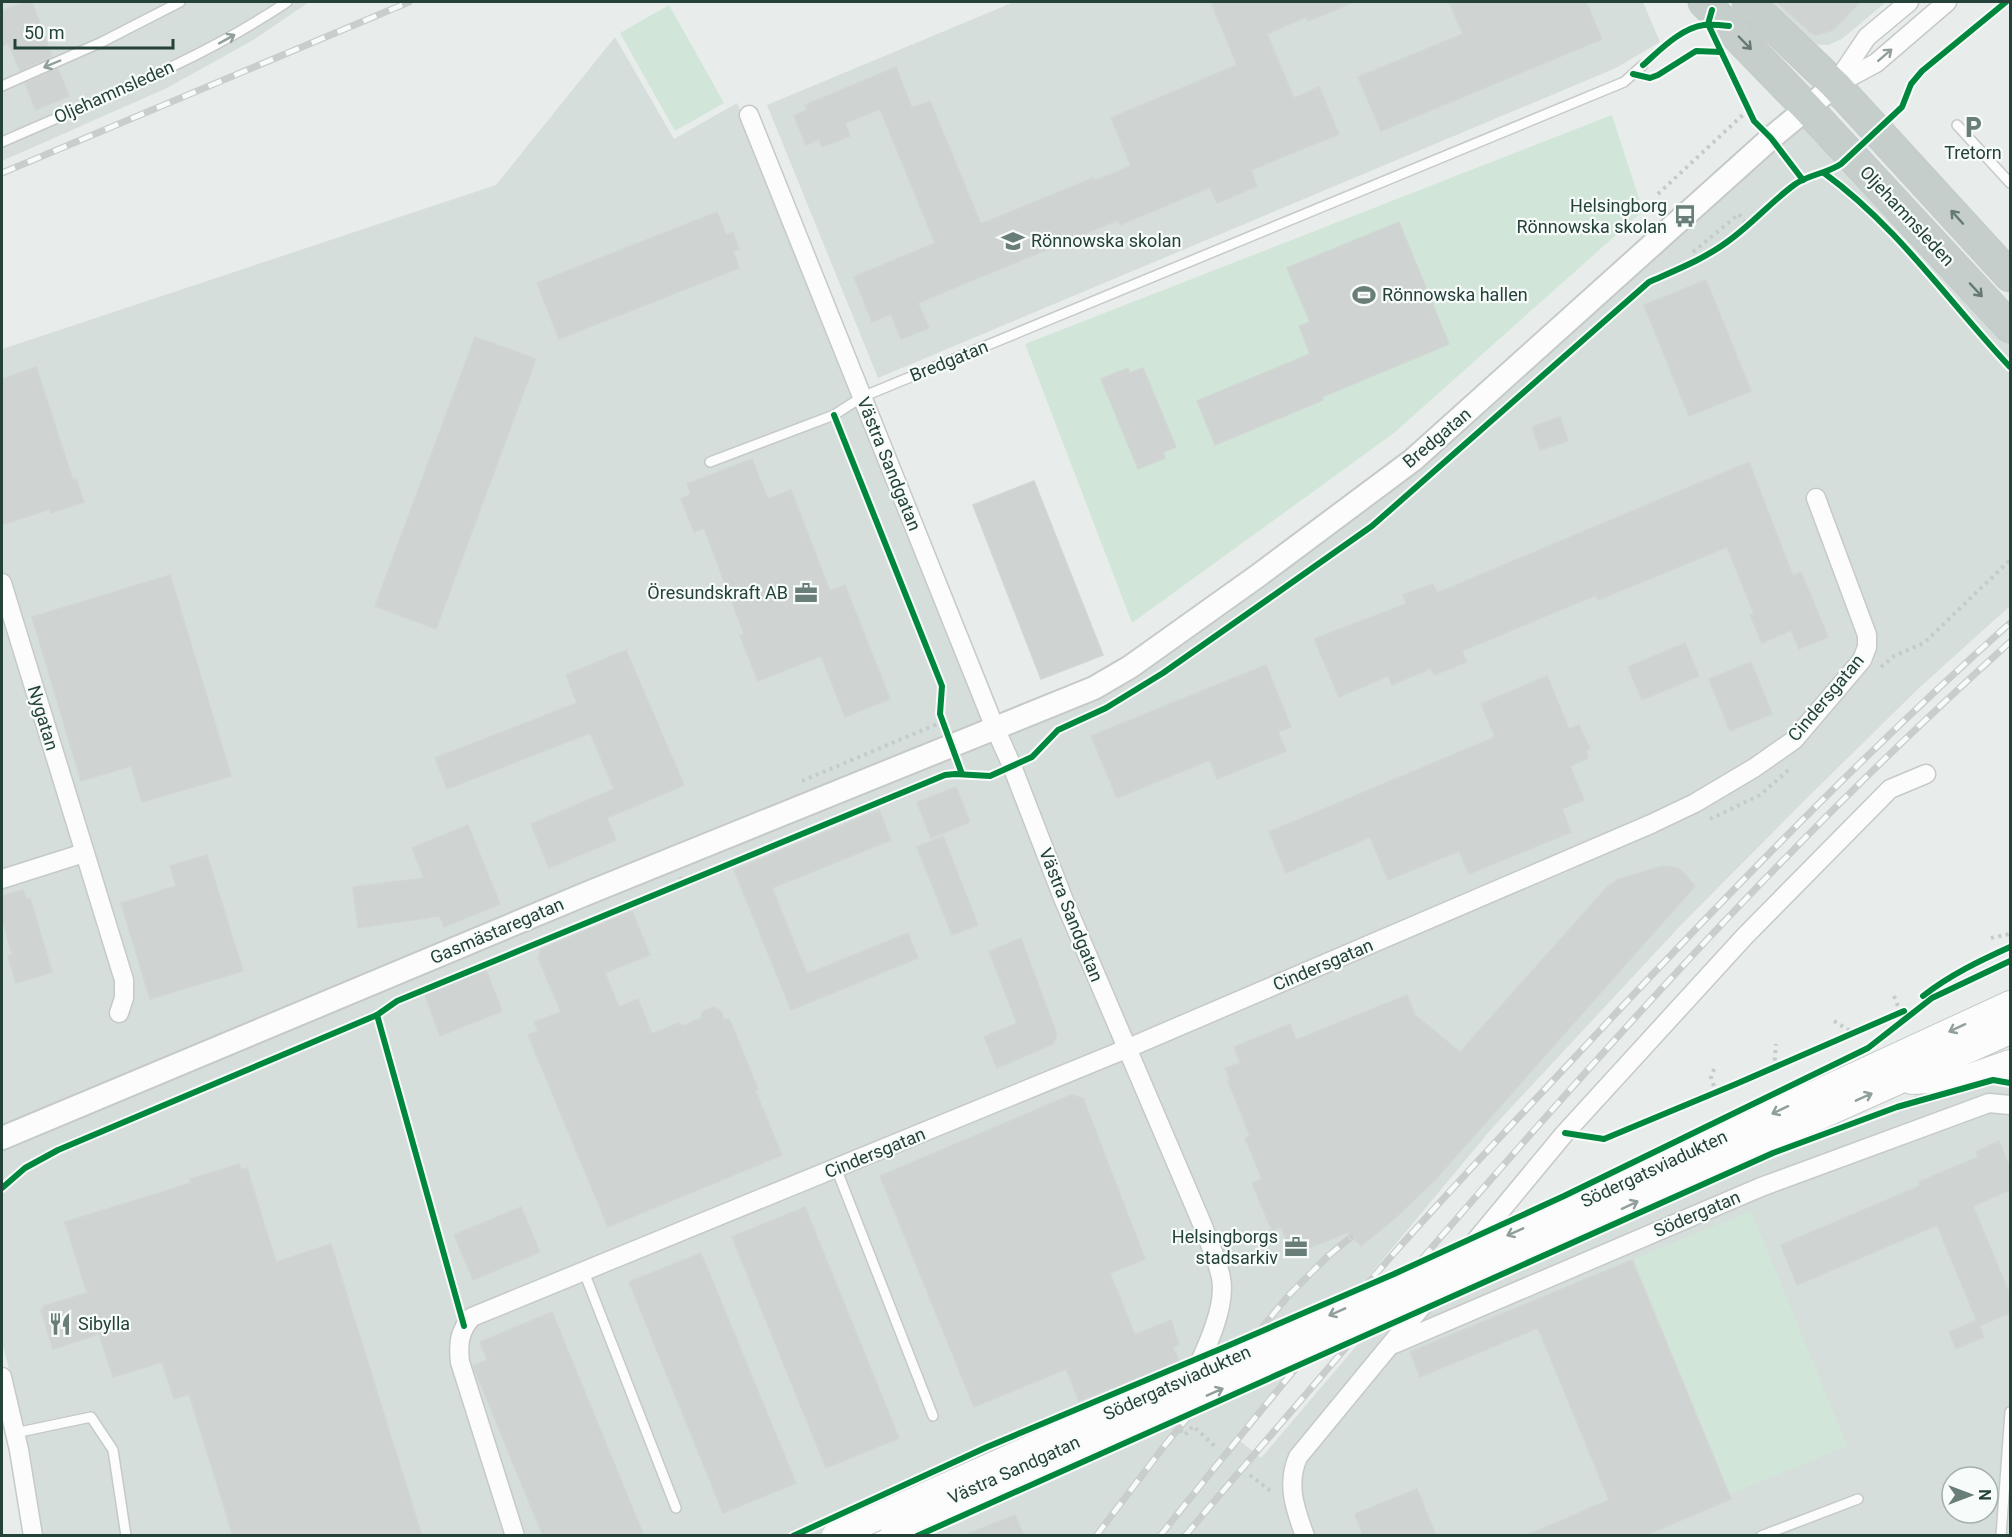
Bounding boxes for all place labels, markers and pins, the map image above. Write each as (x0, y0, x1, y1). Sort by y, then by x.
parking icon: Tretorn (1960, 114, 1986, 140)
place label: Tretorn (1944, 142, 2002, 163)
place label: Helsingborg Rönnowska skolan (1517, 195, 1667, 237)
bus stop icon: Helsingborg Rönnowska skolan (1672, 203, 1698, 229)
school or university icon: Rönnowska skolan (1000, 228, 1026, 254)
place label: Rönnowska skolan (1031, 230, 1182, 251)
sports icon: Rönnowska hallen (1351, 282, 1377, 308)
place label: Rönnowska hallen (1382, 284, 1528, 305)
office icon: Öresundskraft AB (793, 580, 819, 606)
place label: Öresundskraft AB (647, 582, 788, 603)
place label: Helsingborgs stadsarkiv (1172, 1226, 1278, 1268)
office icon: Helsingborgs stadsarkiv (1283, 1234, 1309, 1260)
restaurant icon: Sibylla (47, 1311, 73, 1337)
place label: Sibylla (78, 1313, 130, 1334)

